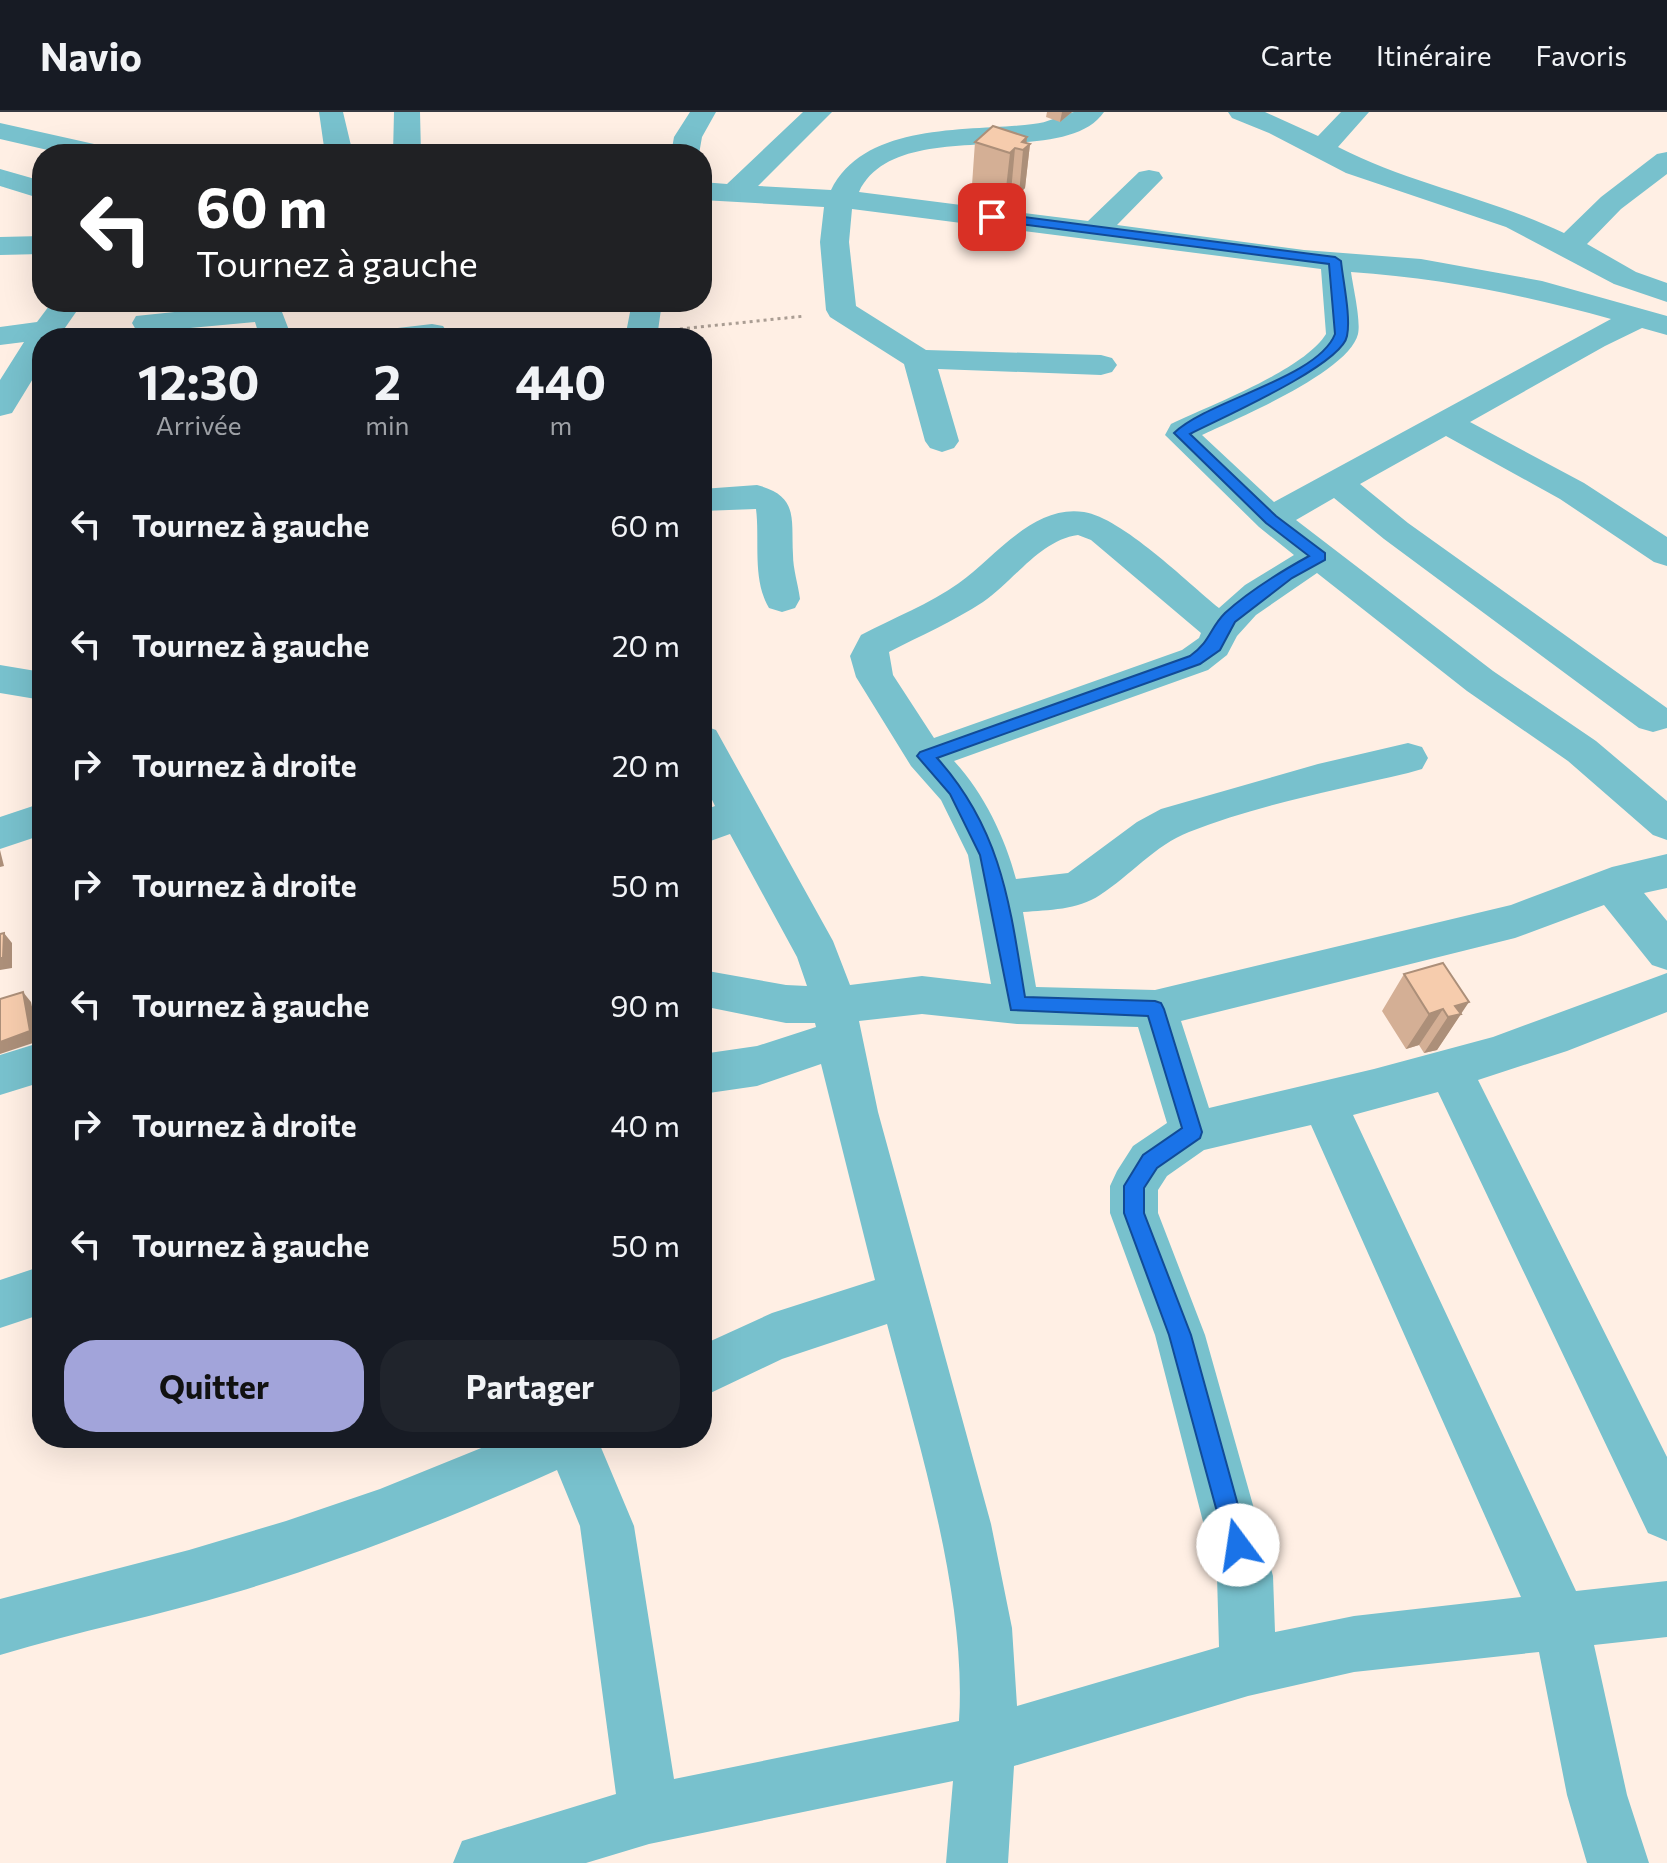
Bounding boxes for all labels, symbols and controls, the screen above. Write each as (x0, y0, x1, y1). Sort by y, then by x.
text: Navio (40, 32, 142, 79)
text: Carte (1261, 38, 1332, 72)
text: Itinéraire (1376, 38, 1491, 72)
text: Favoris (1535, 38, 1627, 72)
text: 60 m (196, 171, 327, 240)
icon: left (64, 176, 168, 280)
pin (958, 183, 1026, 251)
icon: arrive (970, 195, 1014, 239)
text: Tournez à gauche (196, 240, 478, 284)
text: 12:30 (138, 351, 259, 410)
text: 2 (374, 351, 401, 410)
text: 440 (515, 351, 606, 410)
text: Arrivée (156, 409, 241, 440)
text: min (365, 409, 410, 440)
text: m (549, 409, 572, 440)
icon: left (64, 502, 108, 546)
text: Tournez à gauche (132, 506, 369, 543)
text: 60 m (610, 506, 680, 543)
icon: left (64, 622, 108, 666)
text: Tournez à gauche (132, 626, 369, 663)
text: 20 m (612, 626, 680, 663)
icon: right (64, 742, 108, 786)
text: Tournez à droite (132, 746, 356, 783)
text: 20 m (612, 746, 680, 783)
icon: right (64, 862, 108, 906)
text: Tournez à droite (132, 866, 356, 903)
text: 50 m (611, 866, 680, 903)
icon: left (64, 982, 108, 1026)
text: Tournez à gauche (132, 986, 369, 1023)
text: 90 m (610, 986, 680, 1023)
icon: right (64, 1102, 108, 1146)
text: Tournez à droite (132, 1106, 356, 1143)
text: 40 m (611, 1106, 680, 1143)
icon: left (64, 1222, 108, 1266)
text: Tournez à gauche (132, 1226, 369, 1263)
text: 50 m (611, 1226, 680, 1263)
button: Quitter (64, 1340, 364, 1432)
button: Partager (380, 1340, 680, 1432)
position arrow (1196, 1503, 1280, 1587)

